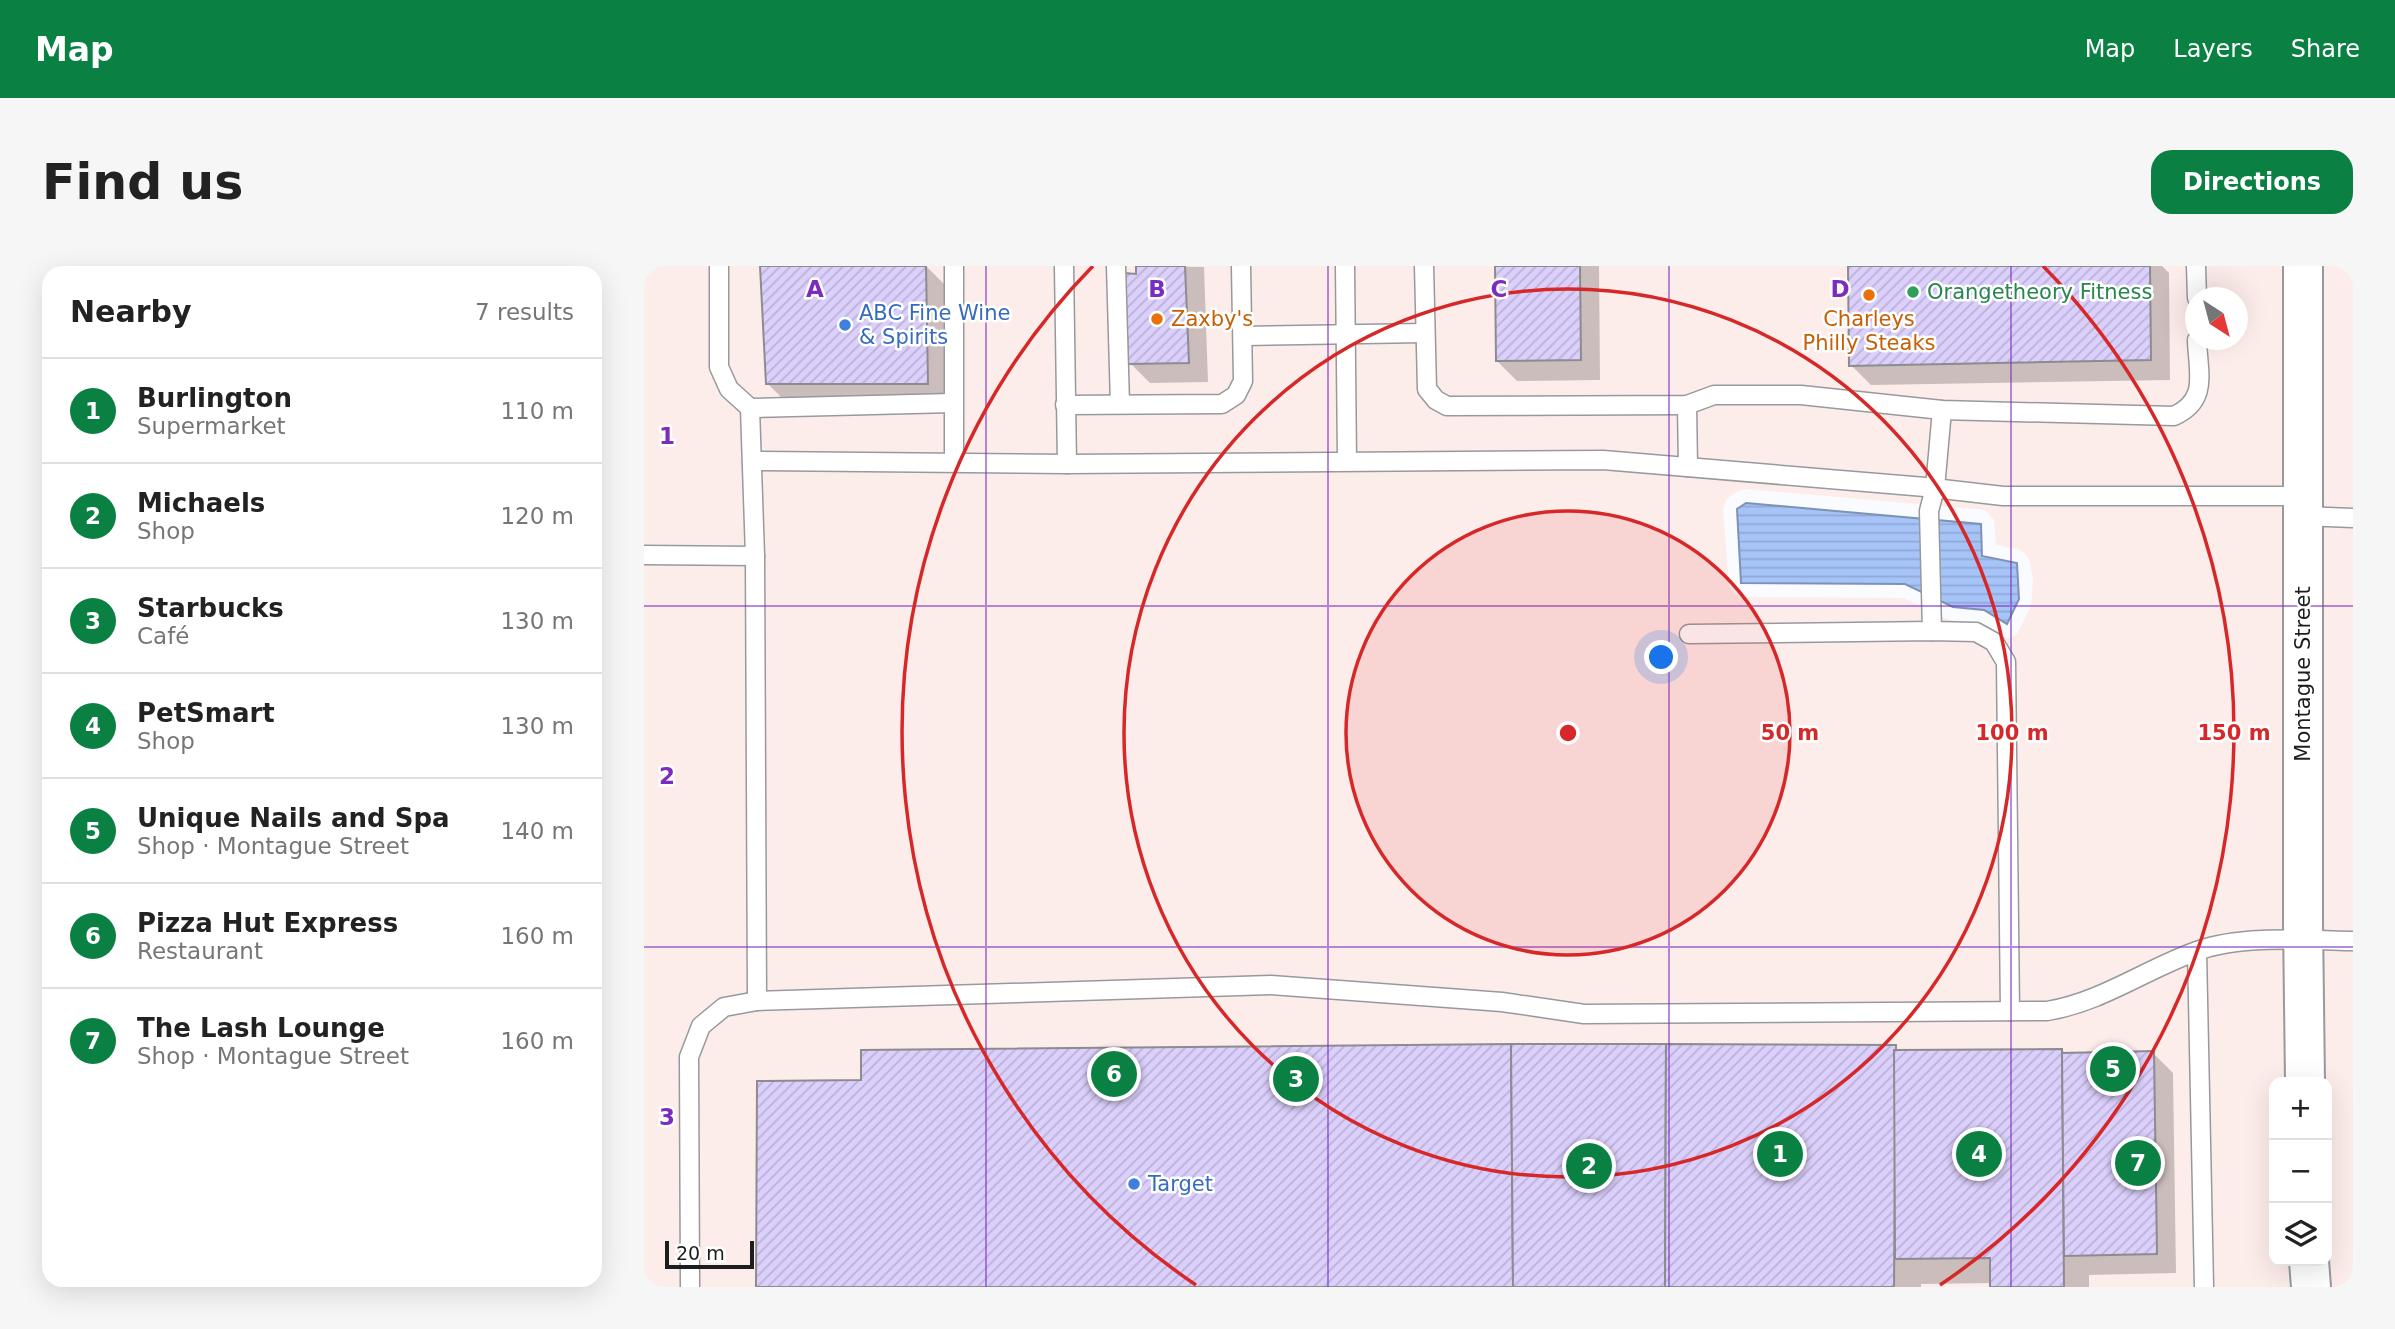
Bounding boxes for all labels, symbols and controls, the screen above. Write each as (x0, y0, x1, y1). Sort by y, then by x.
text: Map (35, 30, 114, 69)
text: Map (2085, 35, 2135, 63)
text: Layers (2173, 35, 2253, 63)
text: Share (2291, 35, 2360, 63)
button: Directions (2151, 150, 2353, 214)
text: Find us (42, 154, 243, 211)
text: A (806, 276, 824, 302)
text: B (1148, 276, 1166, 302)
text: C (1491, 276, 1507, 302)
text: D (1830, 276, 1850, 302)
place label: Orangetheory Fitness (1927, 280, 2152, 304)
marker: Orangetheory Fitness (1905, 284, 1921, 300)
marker: Charleys Philly Steaks (1861, 287, 1877, 303)
north arrow (2185, 287, 2248, 350)
text: Nearby (70, 294, 192, 329)
text: 7 results (475, 299, 574, 325)
place label: ABC Fine Wine & Spirits (859, 301, 1010, 349)
place label: Zaxby's (1171, 307, 1253, 331)
place label: Charleys Philly Steaks (1802, 307, 1936, 355)
marker: Zaxby's (1149, 311, 1165, 327)
marker: ABC Fine Wine & Spirits (837, 317, 853, 333)
text: Burlington (137, 383, 292, 413)
text: 1 (85, 398, 101, 424)
text: 110 m (500, 398, 574, 424)
text: Supermarket (137, 413, 286, 439)
text: 1 (659, 423, 675, 449)
text: Michaels (137, 488, 265, 518)
text: 2 (85, 503, 101, 529)
text: 120 m (500, 503, 574, 529)
text: Shop (137, 518, 195, 544)
street label: Montague Street (2291, 586, 2315, 762)
text: Starbucks (137, 593, 284, 623)
text: 3 (85, 608, 101, 634)
text: 130 m (500, 608, 574, 634)
text: Café (137, 623, 189, 649)
your location (1644, 640, 1678, 674)
text: PetSmart (137, 698, 275, 728)
text: 4 (85, 713, 101, 739)
text: 130 m (500, 713, 574, 739)
centre of rings (1556, 721, 1580, 745)
text: 50 m (1761, 721, 1819, 745)
text: 100 m (1975, 721, 2049, 745)
text: 150 m (2197, 721, 2271, 745)
text: Shop (137, 728, 195, 754)
text: 2 (659, 763, 675, 789)
text: Unique Nails and Spa (137, 803, 450, 833)
text: 5 (85, 818, 101, 844)
text: 140 m (500, 818, 574, 844)
text: Shop · Montague Street (137, 833, 409, 859)
text: Pizza Hut Express (137, 908, 398, 938)
text: 6 (85, 923, 101, 949)
text: 160 m (500, 923, 574, 949)
text: Restaurant (137, 938, 263, 964)
text: The Lash Lounge (137, 1013, 385, 1043)
text: 7 (85, 1028, 101, 1054)
text: 160 m (500, 1028, 574, 1054)
text: Shop · Montague Street (137, 1043, 409, 1069)
pin: 5 (2090, 1043, 2136, 1095)
pin: 6 (1091, 1048, 1137, 1100)
pin: 3 (1273, 1053, 1319, 1105)
map controls (2269, 1077, 2332, 1266)
button: + (2269, 1077, 2332, 1140)
text: 3 (659, 1104, 675, 1130)
pin: 1 (1757, 1128, 1803, 1180)
pin: 4 (1956, 1128, 2002, 1180)
pin: 7 (2115, 1137, 2161, 1189)
pin: 2 (1566, 1140, 1612, 1192)
button: − (2269, 1140, 2332, 1203)
place label: Target (1147, 1172, 1213, 1196)
marker: Target (1126, 1176, 1142, 1192)
button: layers (2269, 1203, 2332, 1266)
scale bar (665, 1238, 754, 1270)
text: 20 m (676, 1242, 725, 1264)

